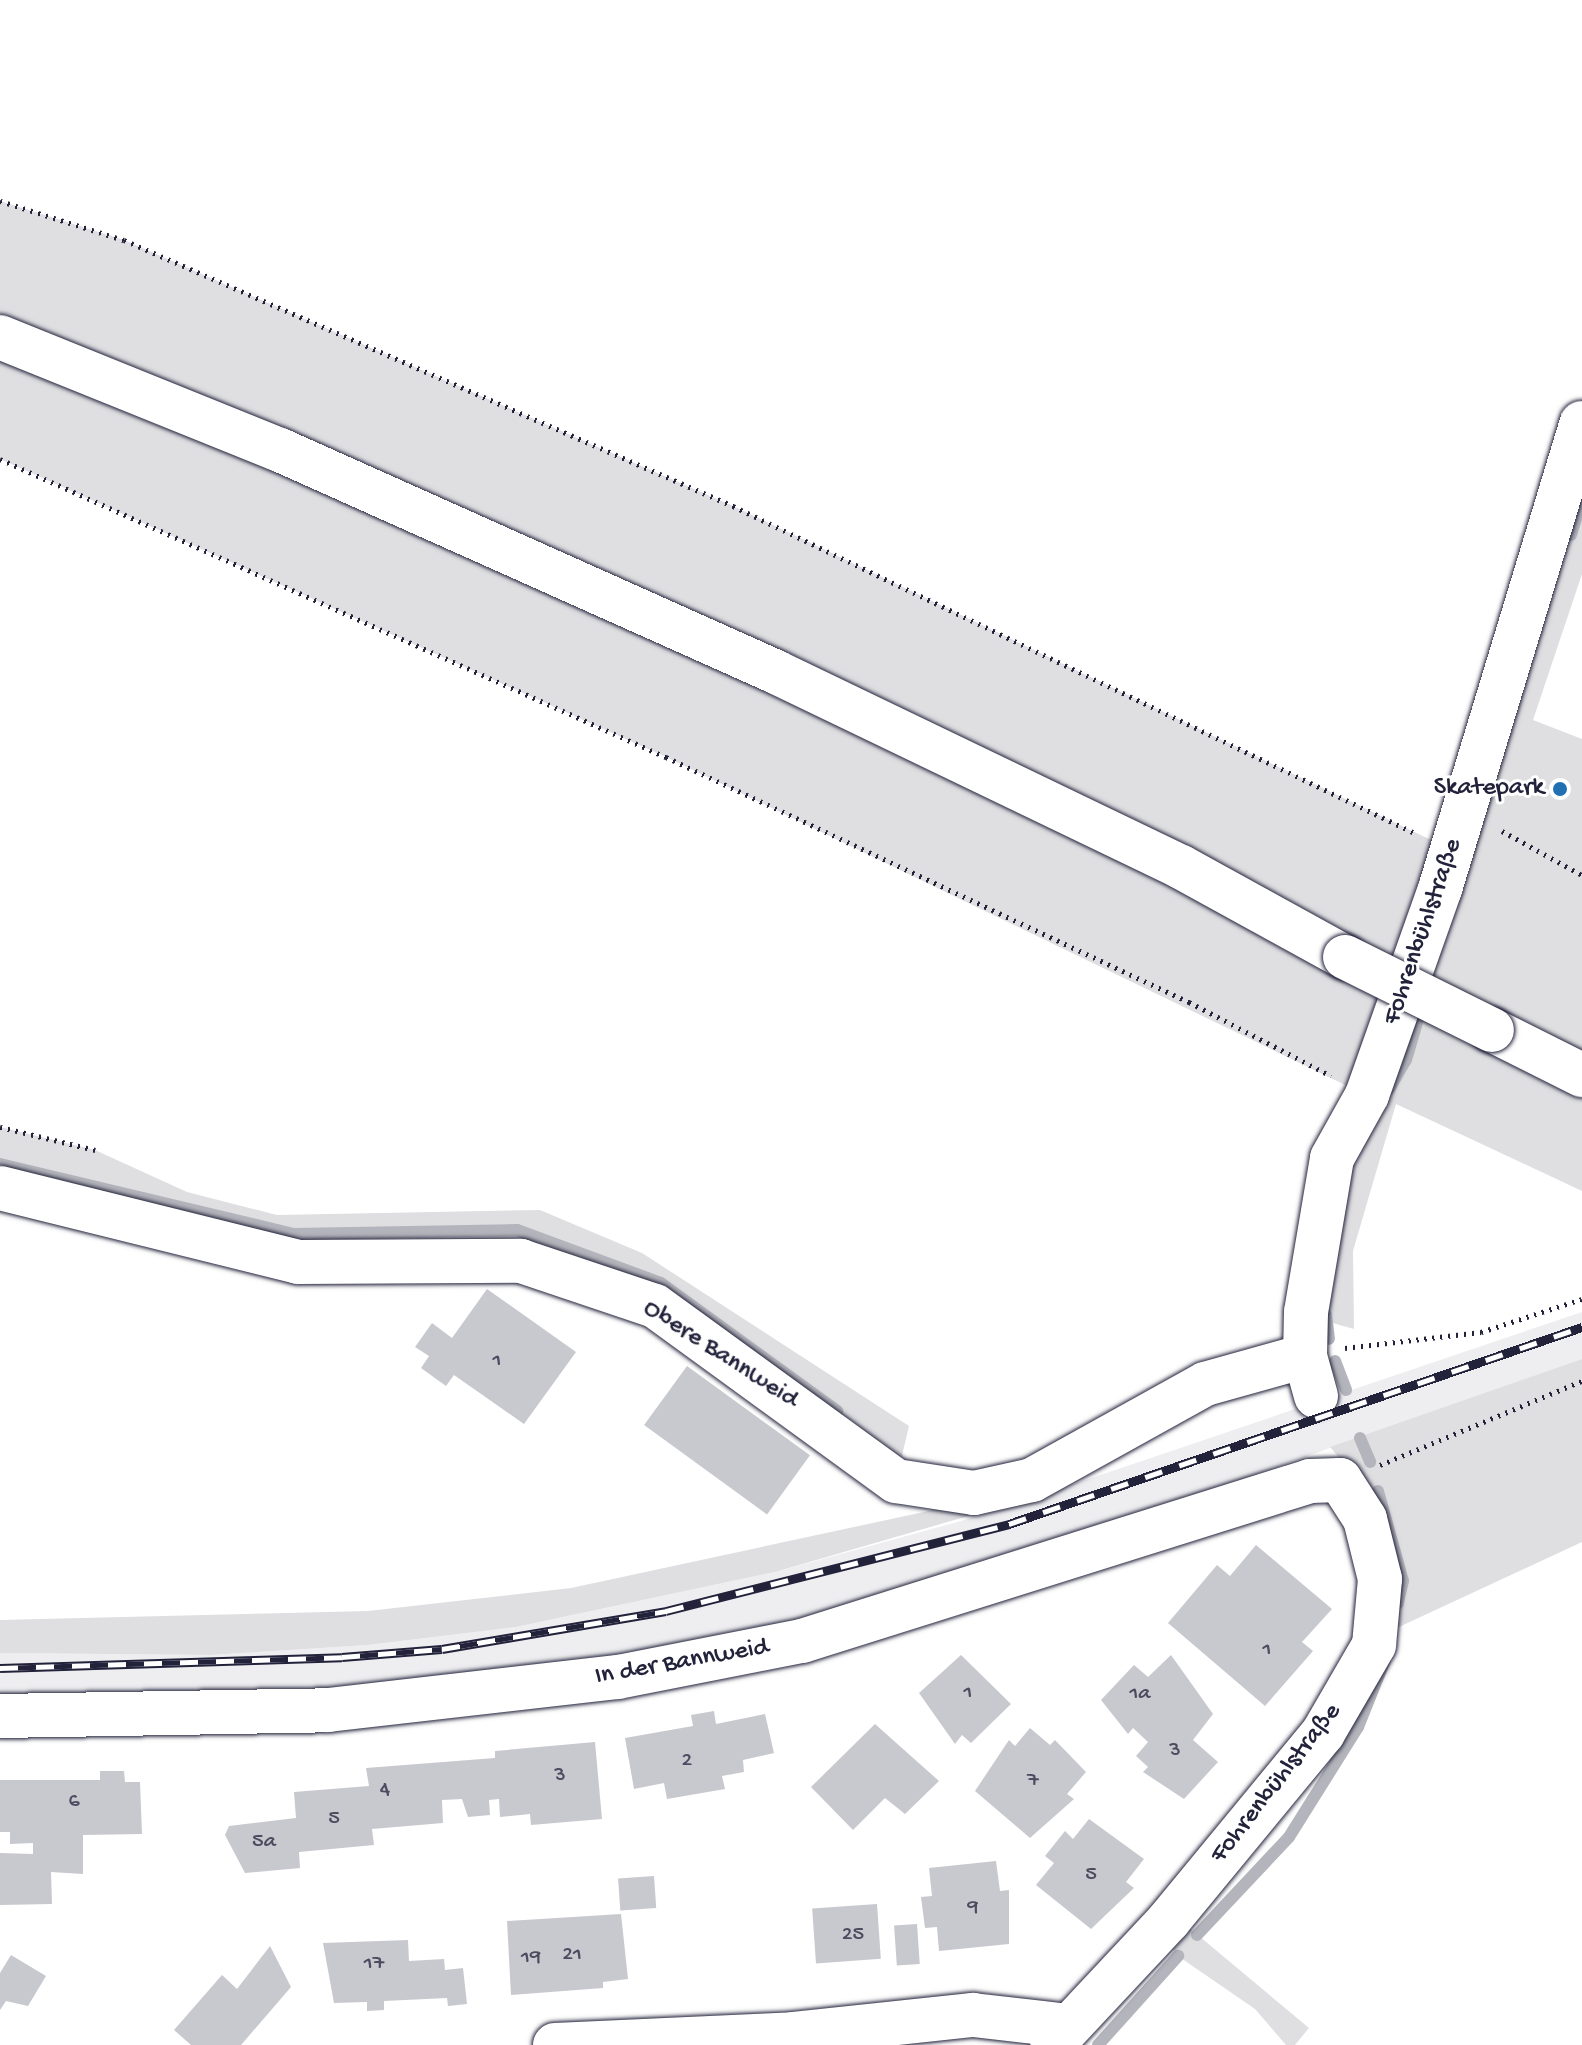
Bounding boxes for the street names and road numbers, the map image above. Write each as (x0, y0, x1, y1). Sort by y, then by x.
street label: Fohrenbühlstraße (1378, 835, 1470, 1029)
street label: Obere Bannweid (637, 1293, 803, 1417)
street label: In der Bannweid (593, 1632, 771, 1694)
street label: Fohrenbühlstraße (1205, 1698, 1349, 1870)

